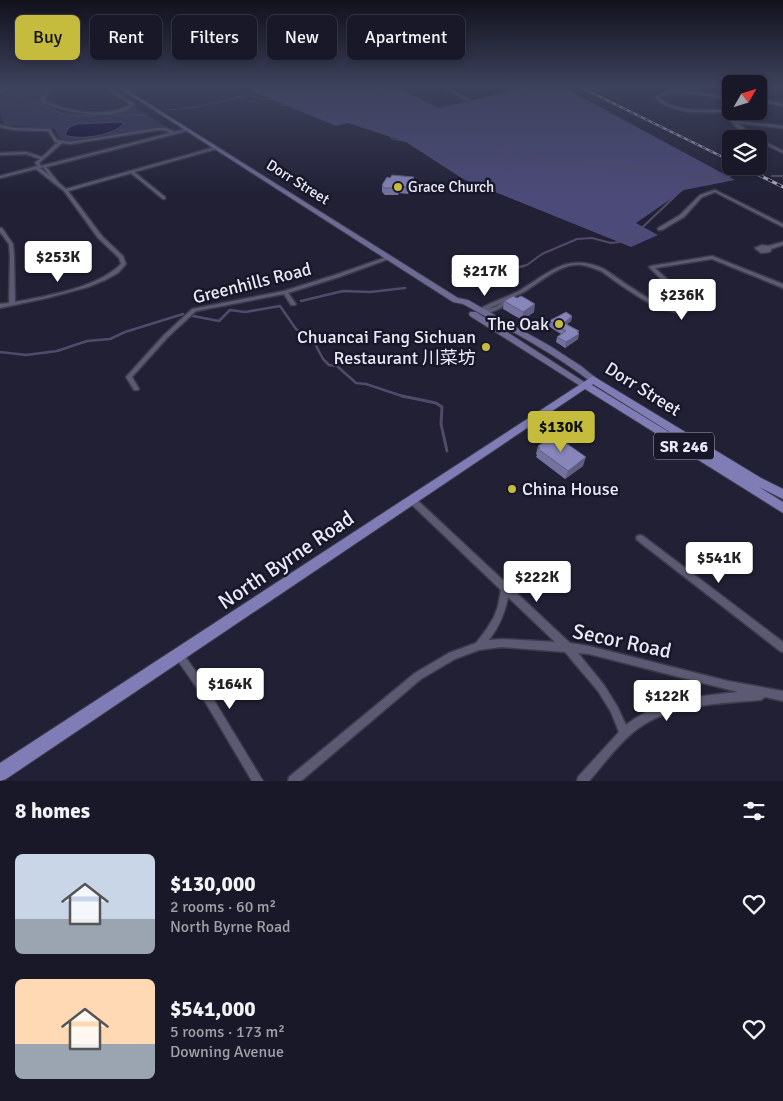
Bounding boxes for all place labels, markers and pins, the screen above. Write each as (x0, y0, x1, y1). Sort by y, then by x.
place label: Grace Church (408, 178, 494, 196)
marker: Grace Church (392, 181, 404, 193)
pin: $253K (23, 240, 93, 283)
pin: $217K (450, 254, 520, 297)
pin: $236K (647, 278, 717, 321)
place label: The Oak (488, 313, 549, 335)
marker: The Oak (553, 318, 565, 330)
place label: Chuancai Fang Sichuan Restaurant 川菜坊 (297, 326, 476, 369)
marker: Chuancai Fang Sichuan Restaurant 川菜坊 (480, 341, 492, 353)
pin: $130K (526, 410, 596, 453)
place label: China House (522, 478, 619, 500)
marker: China House (506, 483, 518, 495)
pin: $541K (684, 542, 754, 584)
pin: $222K (502, 560, 572, 603)
pin: $164K (195, 668, 265, 710)
pin: $122K (632, 680, 702, 722)

